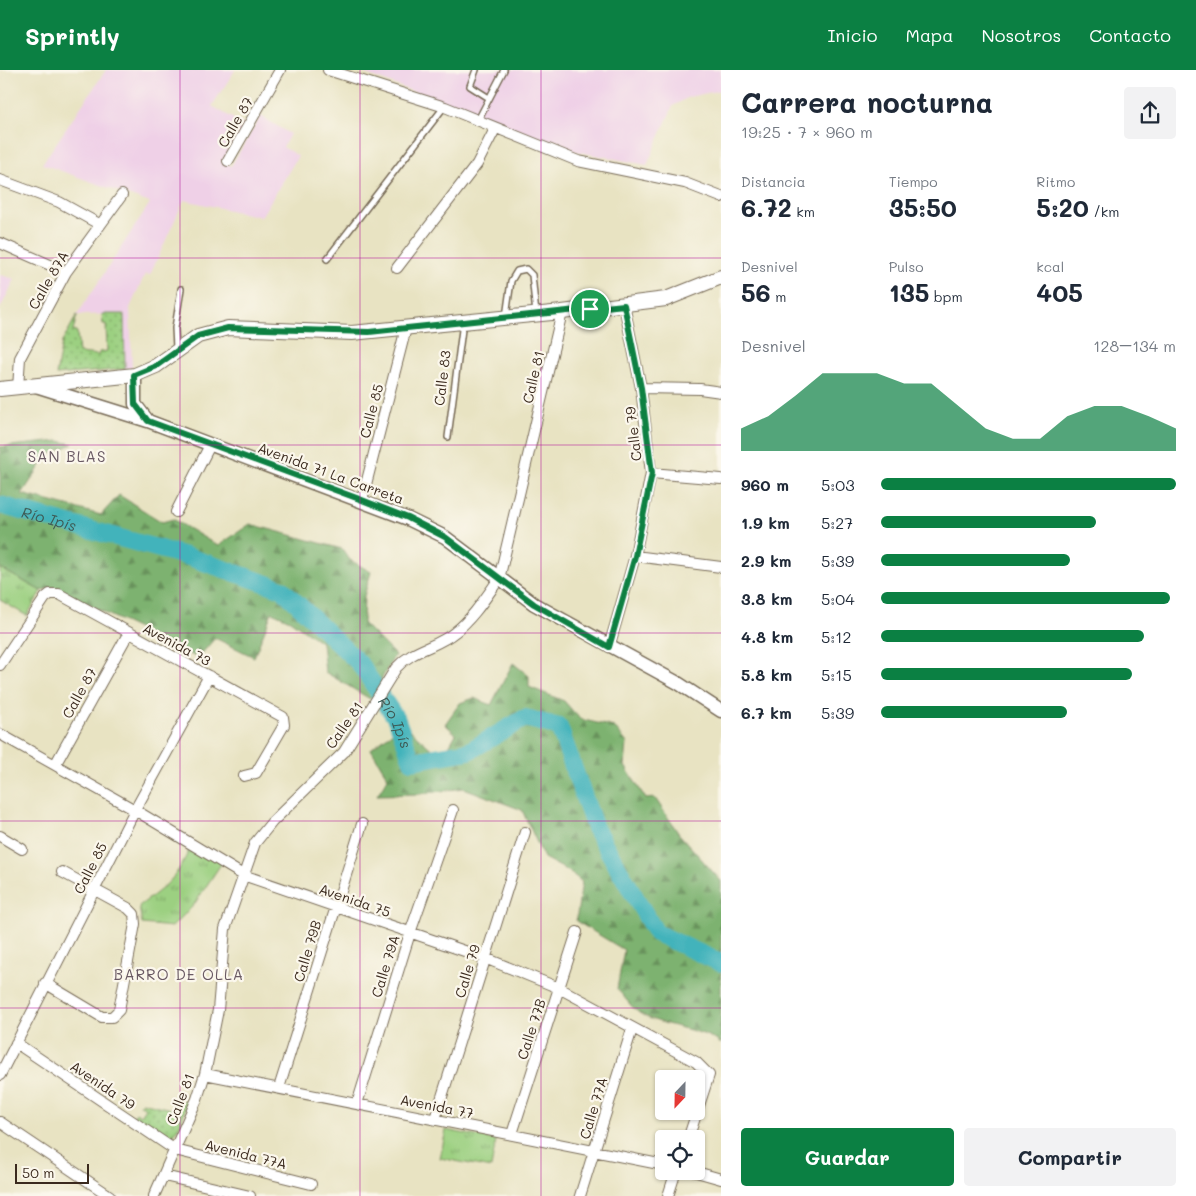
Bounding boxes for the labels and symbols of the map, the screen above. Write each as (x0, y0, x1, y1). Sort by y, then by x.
street label: Calle 87 (213, 93, 257, 151)
street label: Calle 87A (24, 247, 72, 313)
pin (569, 288, 611, 330)
street label: Calle 83 (429, 349, 455, 407)
street label: Calle 81 (518, 349, 548, 405)
street label: Calle 85 (355, 382, 387, 440)
street label: Calle 79 (620, 406, 646, 462)
street label: Avenida 71 La Carreta (255, 438, 407, 508)
district label: SAN BLAS (28, 446, 106, 466)
water label: Río Ipís (20, 501, 79, 536)
street label: Avenida 73 (140, 618, 214, 670)
street label: Calle 87 (57, 664, 101, 722)
water label: Río Ipís (374, 692, 416, 751)
street label: Calle 81 (321, 698, 367, 752)
street label: Calle 85 (69, 839, 111, 897)
street label: Avenida 75 (317, 879, 393, 921)
street label: Calle 79B (289, 918, 325, 984)
street label: Calle 79A (366, 932, 404, 1000)
street label: Calle 79 (450, 942, 484, 1000)
district label: BARRO DE OLLA (114, 964, 244, 984)
street label: Calle 77B (512, 996, 550, 1062)
street label: Avenida 79 (67, 1056, 139, 1114)
north arrow (655, 1070, 705, 1120)
street label: Calle 81 (162, 1071, 198, 1127)
street label: Calle 77A (575, 1075, 611, 1141)
street label: Avenida 77 (399, 1090, 475, 1122)
street label: Avenida 77A (203, 1135, 289, 1173)
scale bar (15, 1161, 89, 1184)

